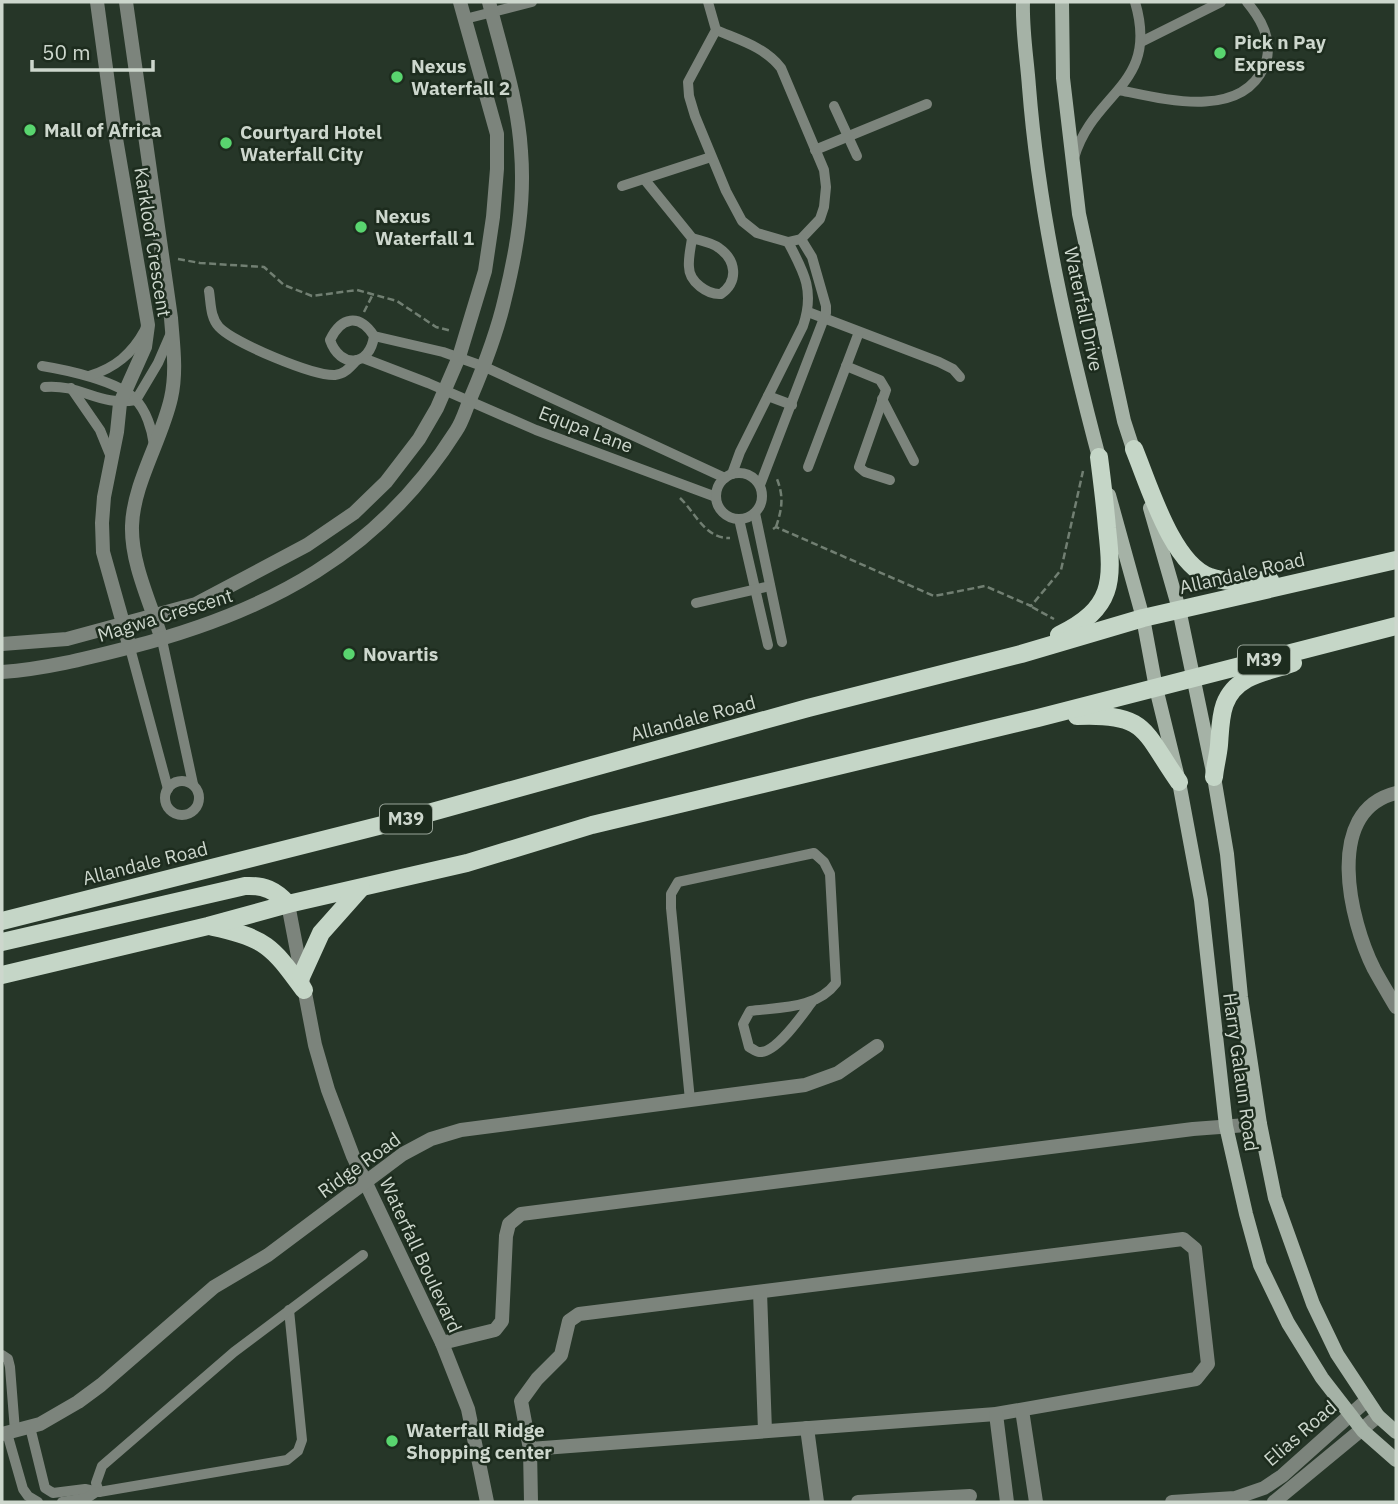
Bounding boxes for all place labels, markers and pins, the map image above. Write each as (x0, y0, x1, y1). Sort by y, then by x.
place label: Pick n Pay Express (1234, 30, 1327, 76)
marker: Pick n Pay Express (1212, 45, 1228, 61)
place label: Nexus Waterfall 2 (411, 54, 510, 100)
marker: Nexus Waterfall 2 (389, 69, 405, 85)
place label: Mall of Africa (44, 118, 162, 142)
place label: Courtyard Hotel Waterfall City (240, 120, 382, 166)
marker: Mall of Africa (22, 122, 38, 138)
marker: Courtyard Hotel Waterfall City (218, 135, 234, 151)
place label: Nexus Waterfall 1 (375, 204, 475, 250)
marker: Nexus Waterfall 1 (353, 219, 369, 235)
place label: Novartis (363, 642, 438, 666)
marker: Novartis (341, 646, 357, 662)
place label: Waterfall Ridge Shopping center (406, 1418, 552, 1464)
marker: Waterfall Ridge Shopping center (384, 1433, 400, 1449)

